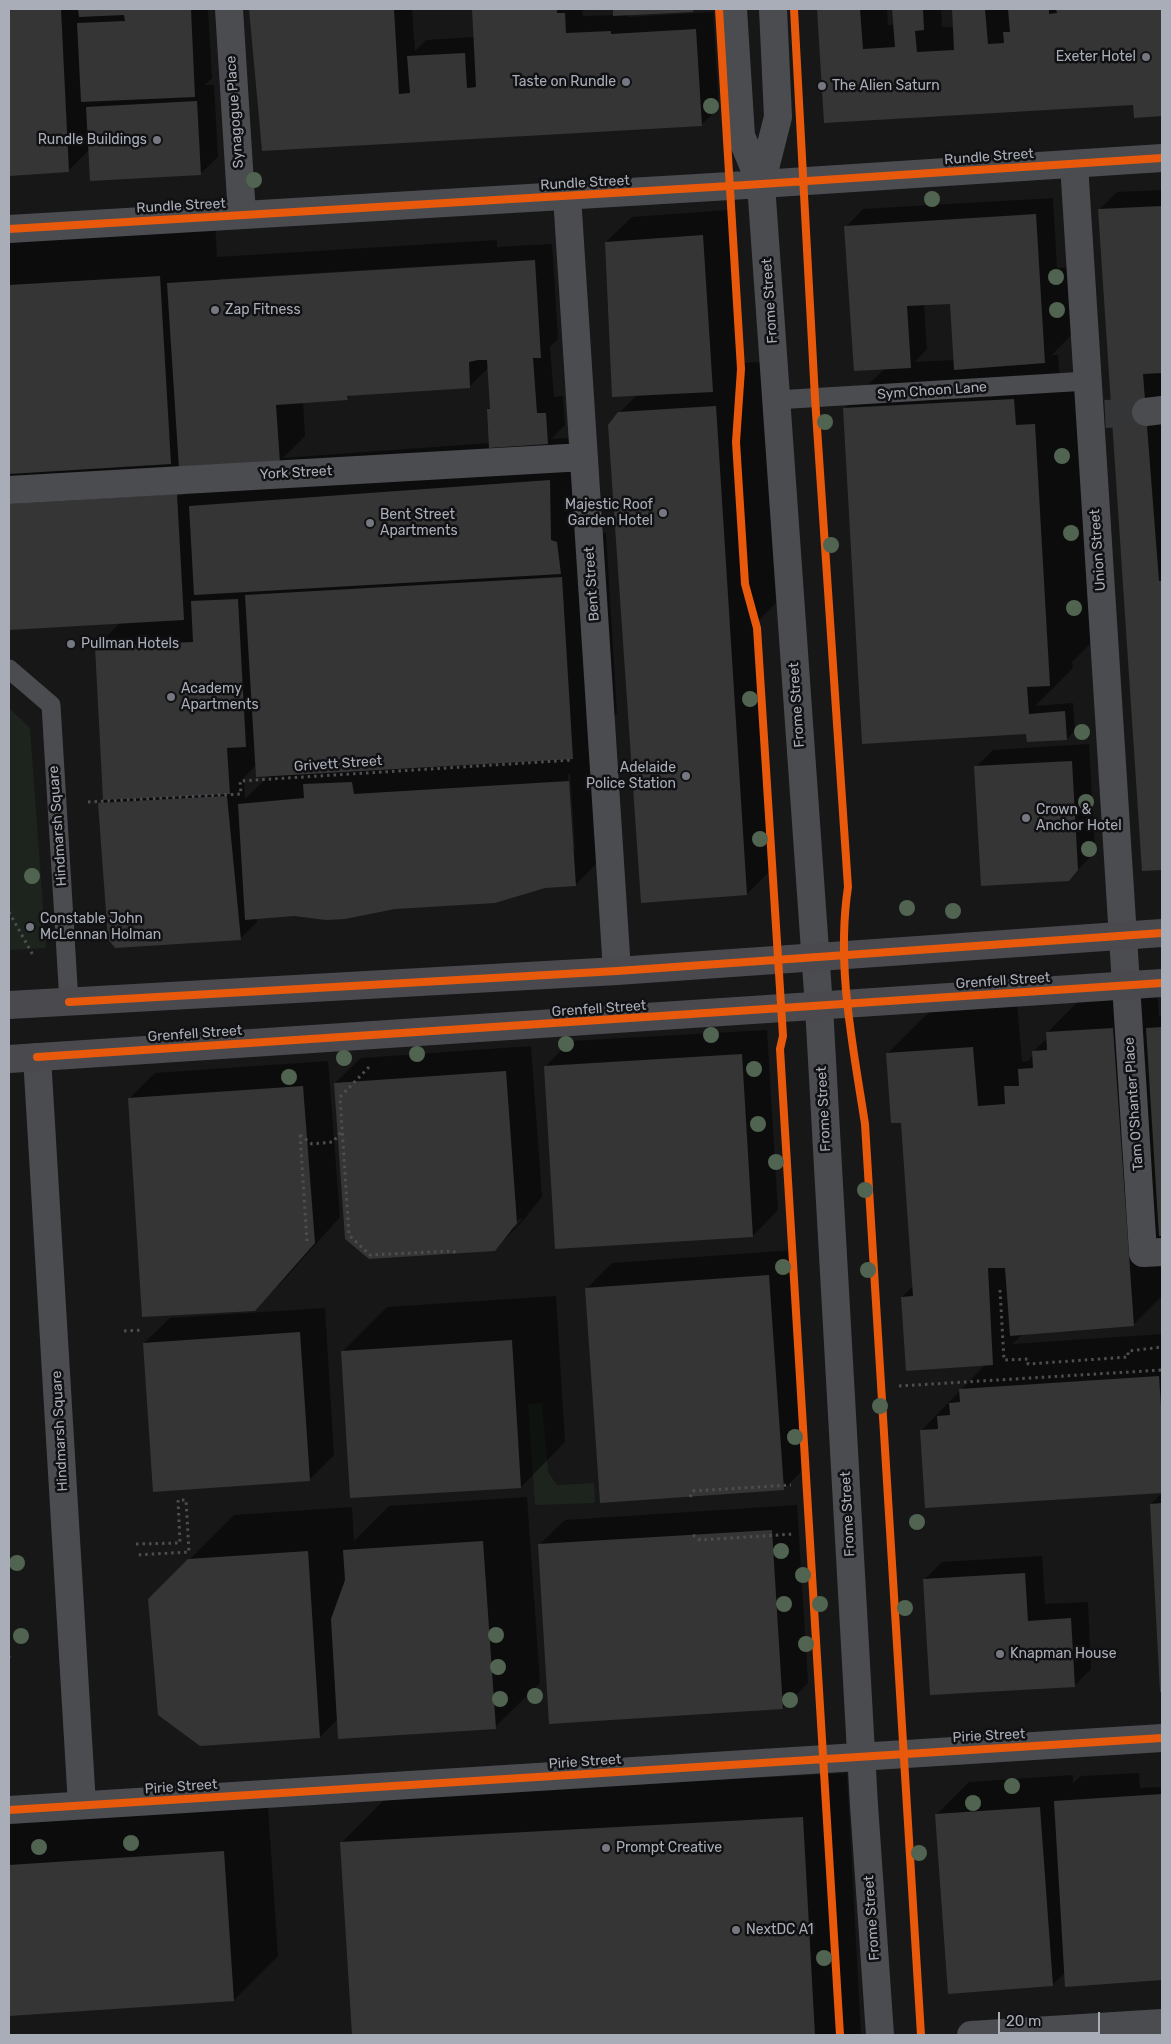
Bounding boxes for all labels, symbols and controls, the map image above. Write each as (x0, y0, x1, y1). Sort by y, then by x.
place label: Exeter Hotel (1056, 49, 1136, 65)
marker: Exeter Hotel (1140, 51, 1152, 63)
street label: Synagogue Place (223, 55, 247, 169)
place label: Taste on Rundle (512, 74, 616, 90)
marker: Taste on Rundle (620, 76, 632, 88)
place label: The Alien Saturn (832, 78, 940, 94)
marker: The Alien Saturn (816, 80, 828, 92)
place label: Rundle Buildings (38, 132, 147, 148)
marker: Rundle Buildings (151, 134, 163, 146)
street label: Rundle Street (944, 145, 1034, 169)
street label: Rundle Street (540, 172, 630, 194)
street label: Rundle Street (136, 195, 226, 217)
street label: Frome Street (759, 258, 781, 344)
place label: Zap Fitness (225, 302, 301, 318)
marker: Zap Fitness (209, 304, 221, 316)
street label: Sym Choon Lane (877, 379, 987, 403)
street label: York Street (259, 463, 333, 483)
place label: Majestic Roof Garden Hotel (565, 497, 653, 530)
place label: Bent Street Apartments (380, 507, 458, 540)
marker: Majestic Roof Garden Hotel (657, 507, 669, 519)
street label: Union Street (1087, 508, 1109, 592)
marker: Bent Street Apartments (364, 517, 376, 529)
street label: Bent Street (581, 546, 603, 622)
place label: Pullman Hotels (81, 636, 179, 652)
marker: Pullman Hotels (65, 638, 77, 650)
street label: Frome Street (786, 662, 808, 748)
place label: Academy Apartments (181, 681, 259, 714)
marker: Academy Apartments (165, 691, 177, 703)
street label: Grivett Street (293, 753, 383, 775)
place label: Adelaide Police Station (586, 760, 676, 792)
street label: Hindmarsh Square (45, 765, 71, 887)
marker: Adelaide Police Station (680, 770, 692, 782)
place label: Crown & Anchor Hotel (1036, 802, 1122, 834)
marker: Crown & Anchor Hotel (1020, 812, 1032, 824)
place label: Constable John McLennan Holman (40, 911, 161, 944)
marker: Constable John McLennan Holman (24, 921, 36, 933)
street label: Grenfell Street (955, 969, 1051, 993)
street label: Grenfell Street (551, 997, 647, 1021)
street label: Grenfell Street (147, 1022, 243, 1046)
street label: Tam O'Shanter Place (1121, 1037, 1147, 1171)
street label: Frome Street (813, 1066, 835, 1152)
street label: Hindmarsh Square (48, 1370, 72, 1492)
street label: Frome Street (837, 1471, 859, 1557)
place label: Knapman House (1010, 1646, 1116, 1662)
marker: Knapman House (994, 1648, 1006, 1660)
street label: Pirie Street (952, 1726, 1026, 1746)
street label: Pirie Street (548, 1751, 622, 1773)
street label: Pirie Street (144, 1776, 218, 1798)
place label: Prompt Creative (616, 1840, 722, 1856)
marker: Prompt Creative (600, 1842, 612, 1854)
street label: Frome Street (861, 1875, 883, 1961)
place label: NextDC A1 (746, 1922, 814, 1938)
marker: NextDC A1 (730, 1924, 742, 1936)
scale bar (1001, 2002, 1104, 2034)
text: 20 m (1006, 2012, 1041, 2030)

